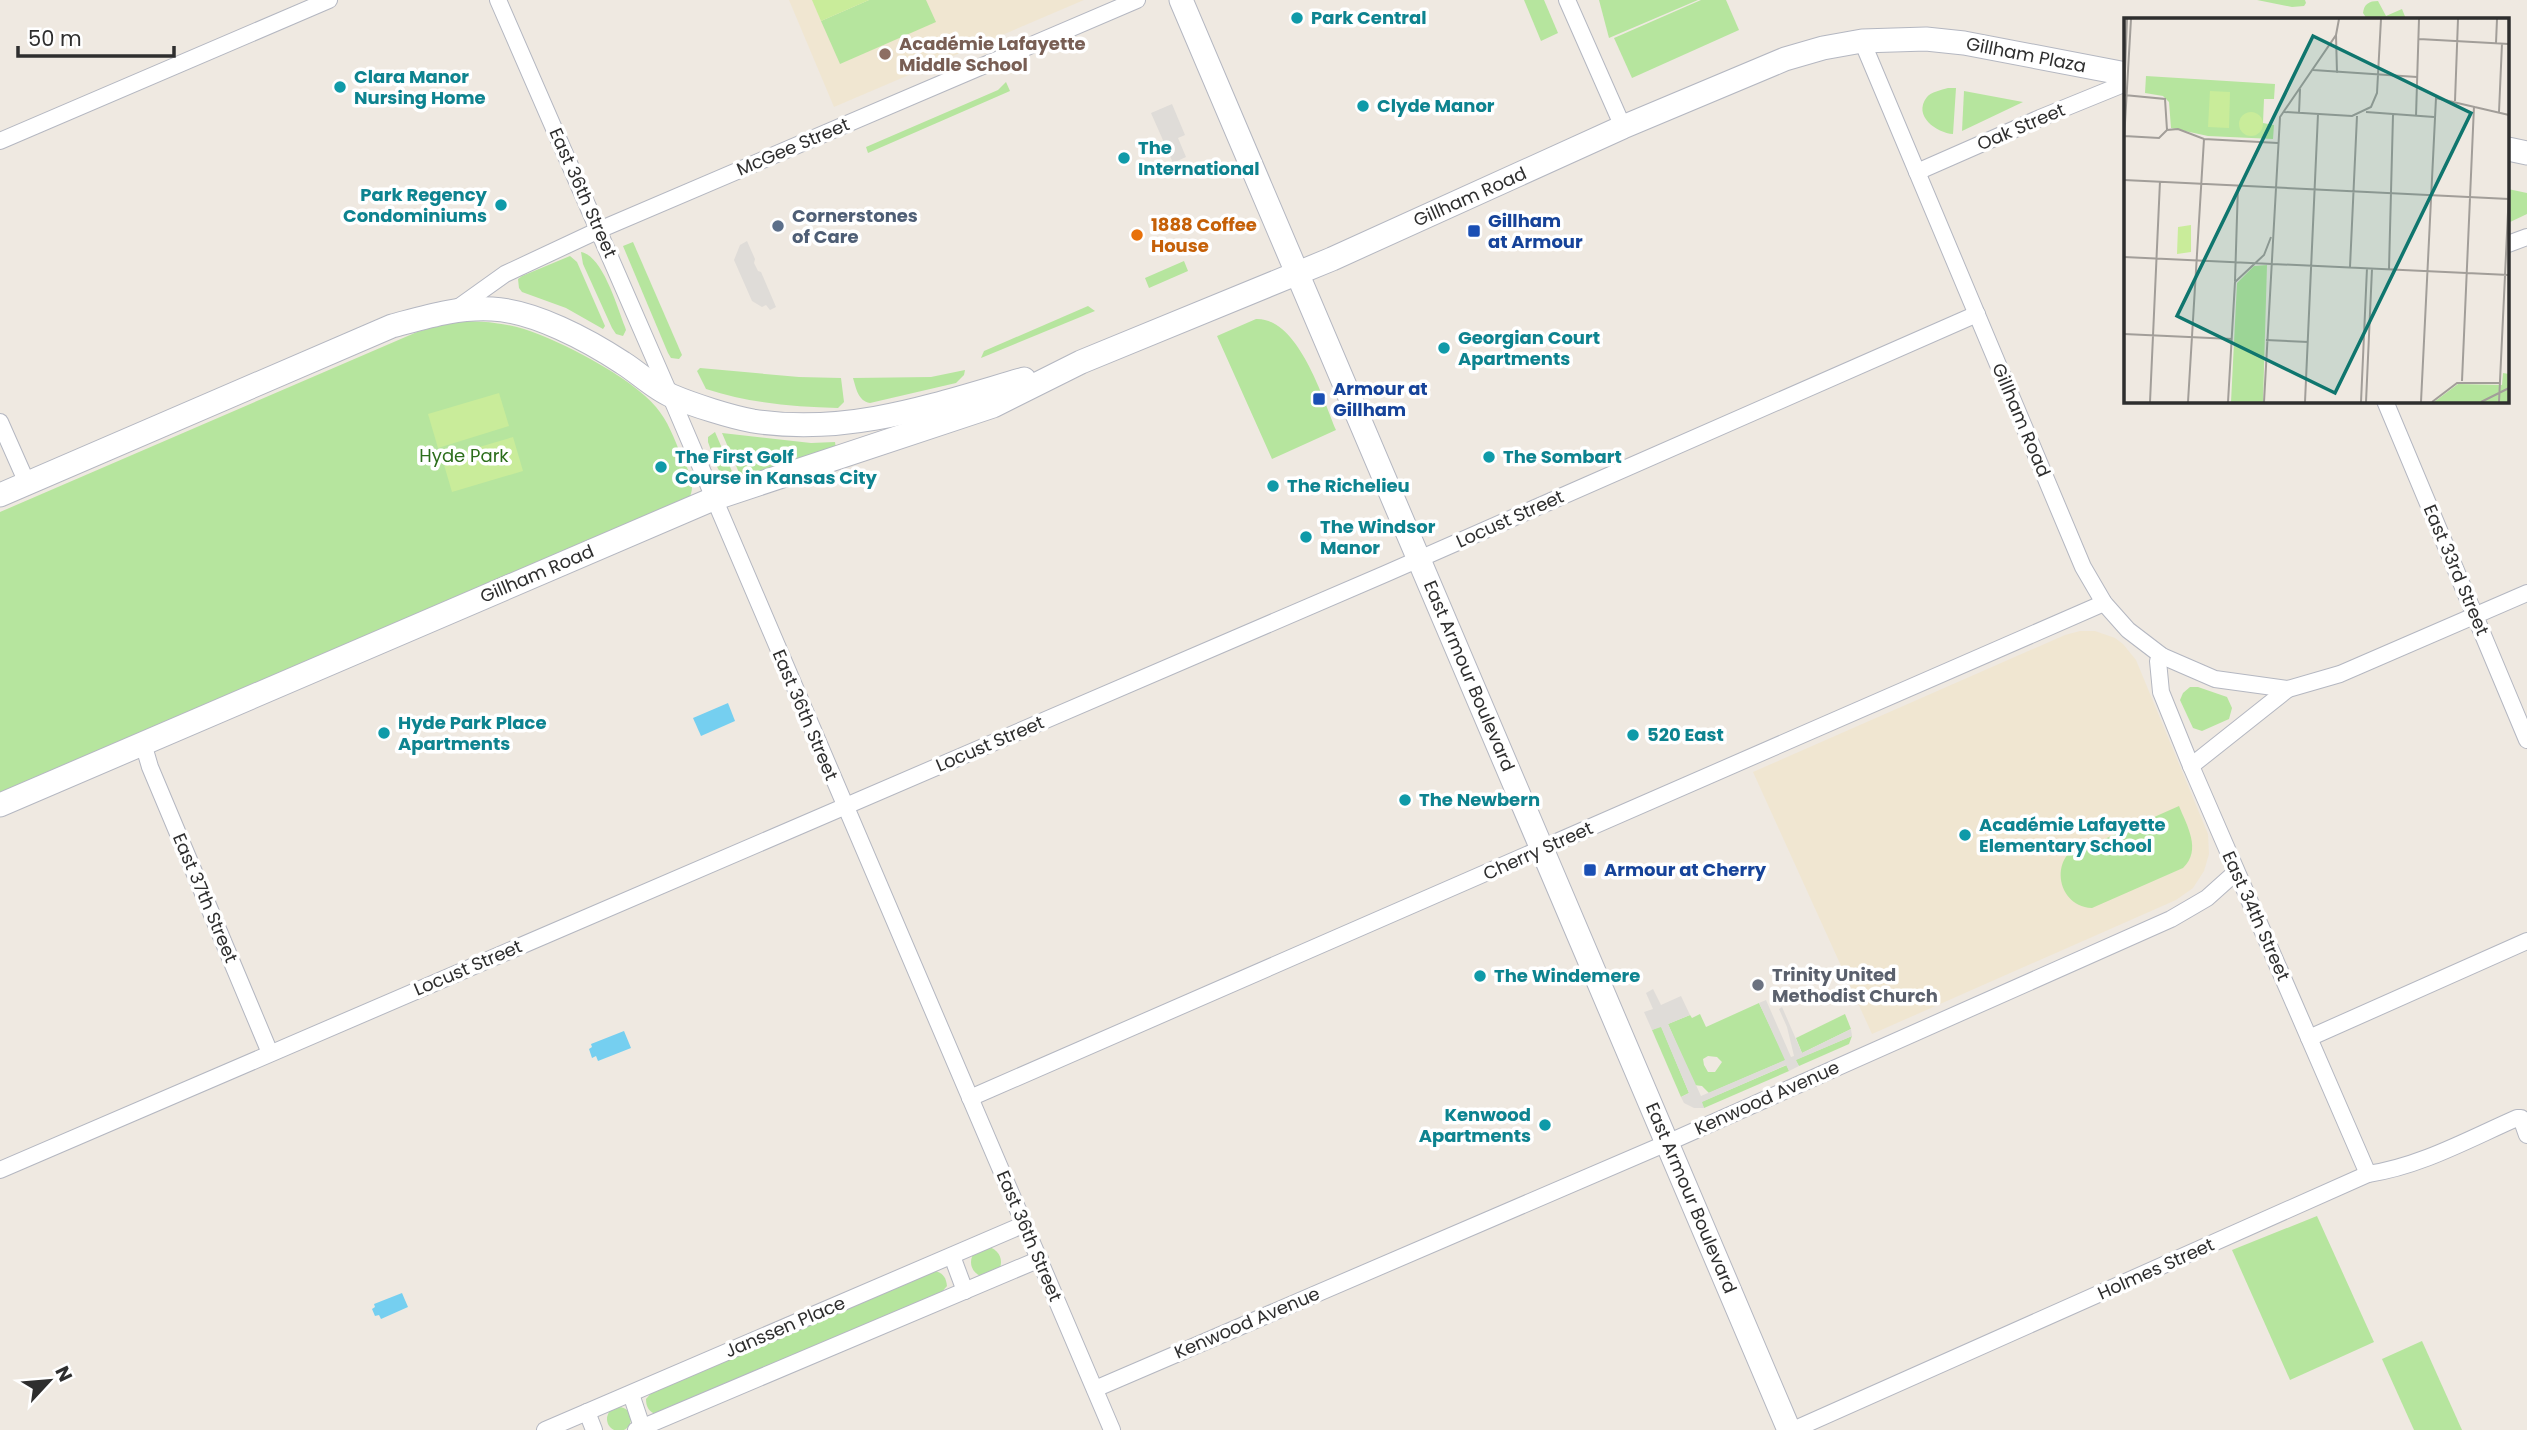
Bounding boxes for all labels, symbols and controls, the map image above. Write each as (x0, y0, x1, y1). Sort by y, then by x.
place label: Park Central (1311, 5, 1427, 30)
marker: Park Central (1289, 10, 1305, 26)
scale bar (18, 14, 173, 58)
inset map (2124, 18, 2510, 402)
text: 50 m (28, 24, 82, 53)
place label: Académie Lafayette Middle School (899, 31, 1086, 77)
street label: Gillham Plaza (1964, 31, 2088, 78)
marker: Académie Lafayette Middle School (877, 46, 893, 62)
place label: Clara Manor Nursing Home (354, 64, 486, 110)
marker: Clara Manor Nursing Home (332, 79, 348, 95)
place label: Clyde Manor (1377, 93, 1495, 118)
street label: Oak Street (1973, 97, 2069, 156)
marker: Clyde Manor (1355, 98, 1371, 114)
street label: McGee Street (733, 112, 853, 182)
street label: East 36th Street (544, 124, 623, 262)
place label: The International (1138, 135, 1260, 181)
marker: The International (1116, 150, 1132, 166)
street label: Gillham Road (1409, 160, 1530, 233)
place label: Park Regency Condominiums (343, 182, 488, 228)
marker: Park Regency Condominiums (493, 197, 509, 213)
place label: Cornerstones of Care (792, 203, 918, 249)
place label: Gillham at Armour (1488, 208, 1583, 254)
place label: 1888 Coffee House (1151, 212, 1257, 258)
marker: Cornerstones of Care (770, 218, 786, 234)
marker: Gillham at Armour (1466, 223, 1482, 239)
marker: 1888 Coffee House (1129, 227, 1145, 243)
place label: Georgian Court Apartments (1458, 325, 1600, 371)
marker: Georgian Court Apartments (1436, 340, 1452, 356)
street label: Gillham Road (1986, 359, 2057, 480)
place label: Armour at Gillham (1333, 376, 1428, 422)
marker: Armour at Gillham (1311, 391, 1327, 407)
park label: Hyde Park (419, 443, 509, 468)
place label: The First Golf Course in Kansas City (675, 444, 878, 490)
place label: The Sombart (1503, 444, 1622, 469)
marker: The Sombart (1481, 449, 1497, 465)
marker: The First Golf Course in Kansas City (653, 459, 669, 475)
place label: The Richelieu (1287, 473, 1410, 498)
marker: The Richelieu (1265, 478, 1281, 494)
street label: Locust Street (1452, 484, 1568, 553)
street label: East 33rd Street (2418, 501, 2495, 639)
place label: The Windsor Manor (1320, 514, 1436, 560)
marker: The Windsor Manor (1298, 529, 1314, 545)
street label: Gillham Road (476, 538, 597, 609)
street label: East Armour Boulevard (1418, 577, 1521, 775)
street label: East 36th Street (767, 646, 844, 784)
place label: Hyde Park Place Apartments (398, 710, 547, 756)
street label: Locust Street (932, 710, 1048, 778)
place label: 520 East (1647, 722, 1724, 747)
marker: Hyde Park Place Apartments (376, 725, 392, 741)
marker: 520 East (1625, 727, 1641, 743)
place label: The Newbern (1419, 787, 1540, 812)
marker: The Newbern (1397, 792, 1413, 808)
place label: Académie Lafayette Elementary School (1979, 812, 2166, 858)
street label: Cherry Street (1479, 815, 1597, 886)
marker: Académie Lafayette Elementary School (1957, 827, 1973, 843)
street label: East 37th Street (167, 829, 244, 966)
street label: East 34th Street (2217, 847, 2296, 985)
place label: Armour at Cherry (1604, 857, 1767, 882)
marker: Armour at Cherry (1582, 862, 1598, 878)
street label: Locust Street (410, 934, 526, 1002)
place label: Trinity United Methodist Church (1772, 962, 1938, 1008)
place label: The Windemere (1494, 963, 1640, 988)
marker: The Windemere (1472, 968, 1488, 984)
marker: Trinity United Methodist Church (1750, 977, 1766, 993)
street label: Kenwood Avenue (1691, 1054, 1843, 1141)
street label: East Armour Boulevard (1640, 1099, 1743, 1297)
place label: Kenwood Apartments (1419, 1102, 1531, 1148)
marker: Kenwood Apartments (1537, 1117, 1553, 1133)
street label: East 36th Street (991, 1167, 1068, 1305)
street label: Holmes Street (2094, 1232, 2218, 1305)
street label: Kenwood Avenue (1170, 1281, 1323, 1364)
street label: Janssen Place (721, 1290, 849, 1363)
north arrow (14, 1346, 84, 1416)
text: N (49, 1361, 79, 1386)

